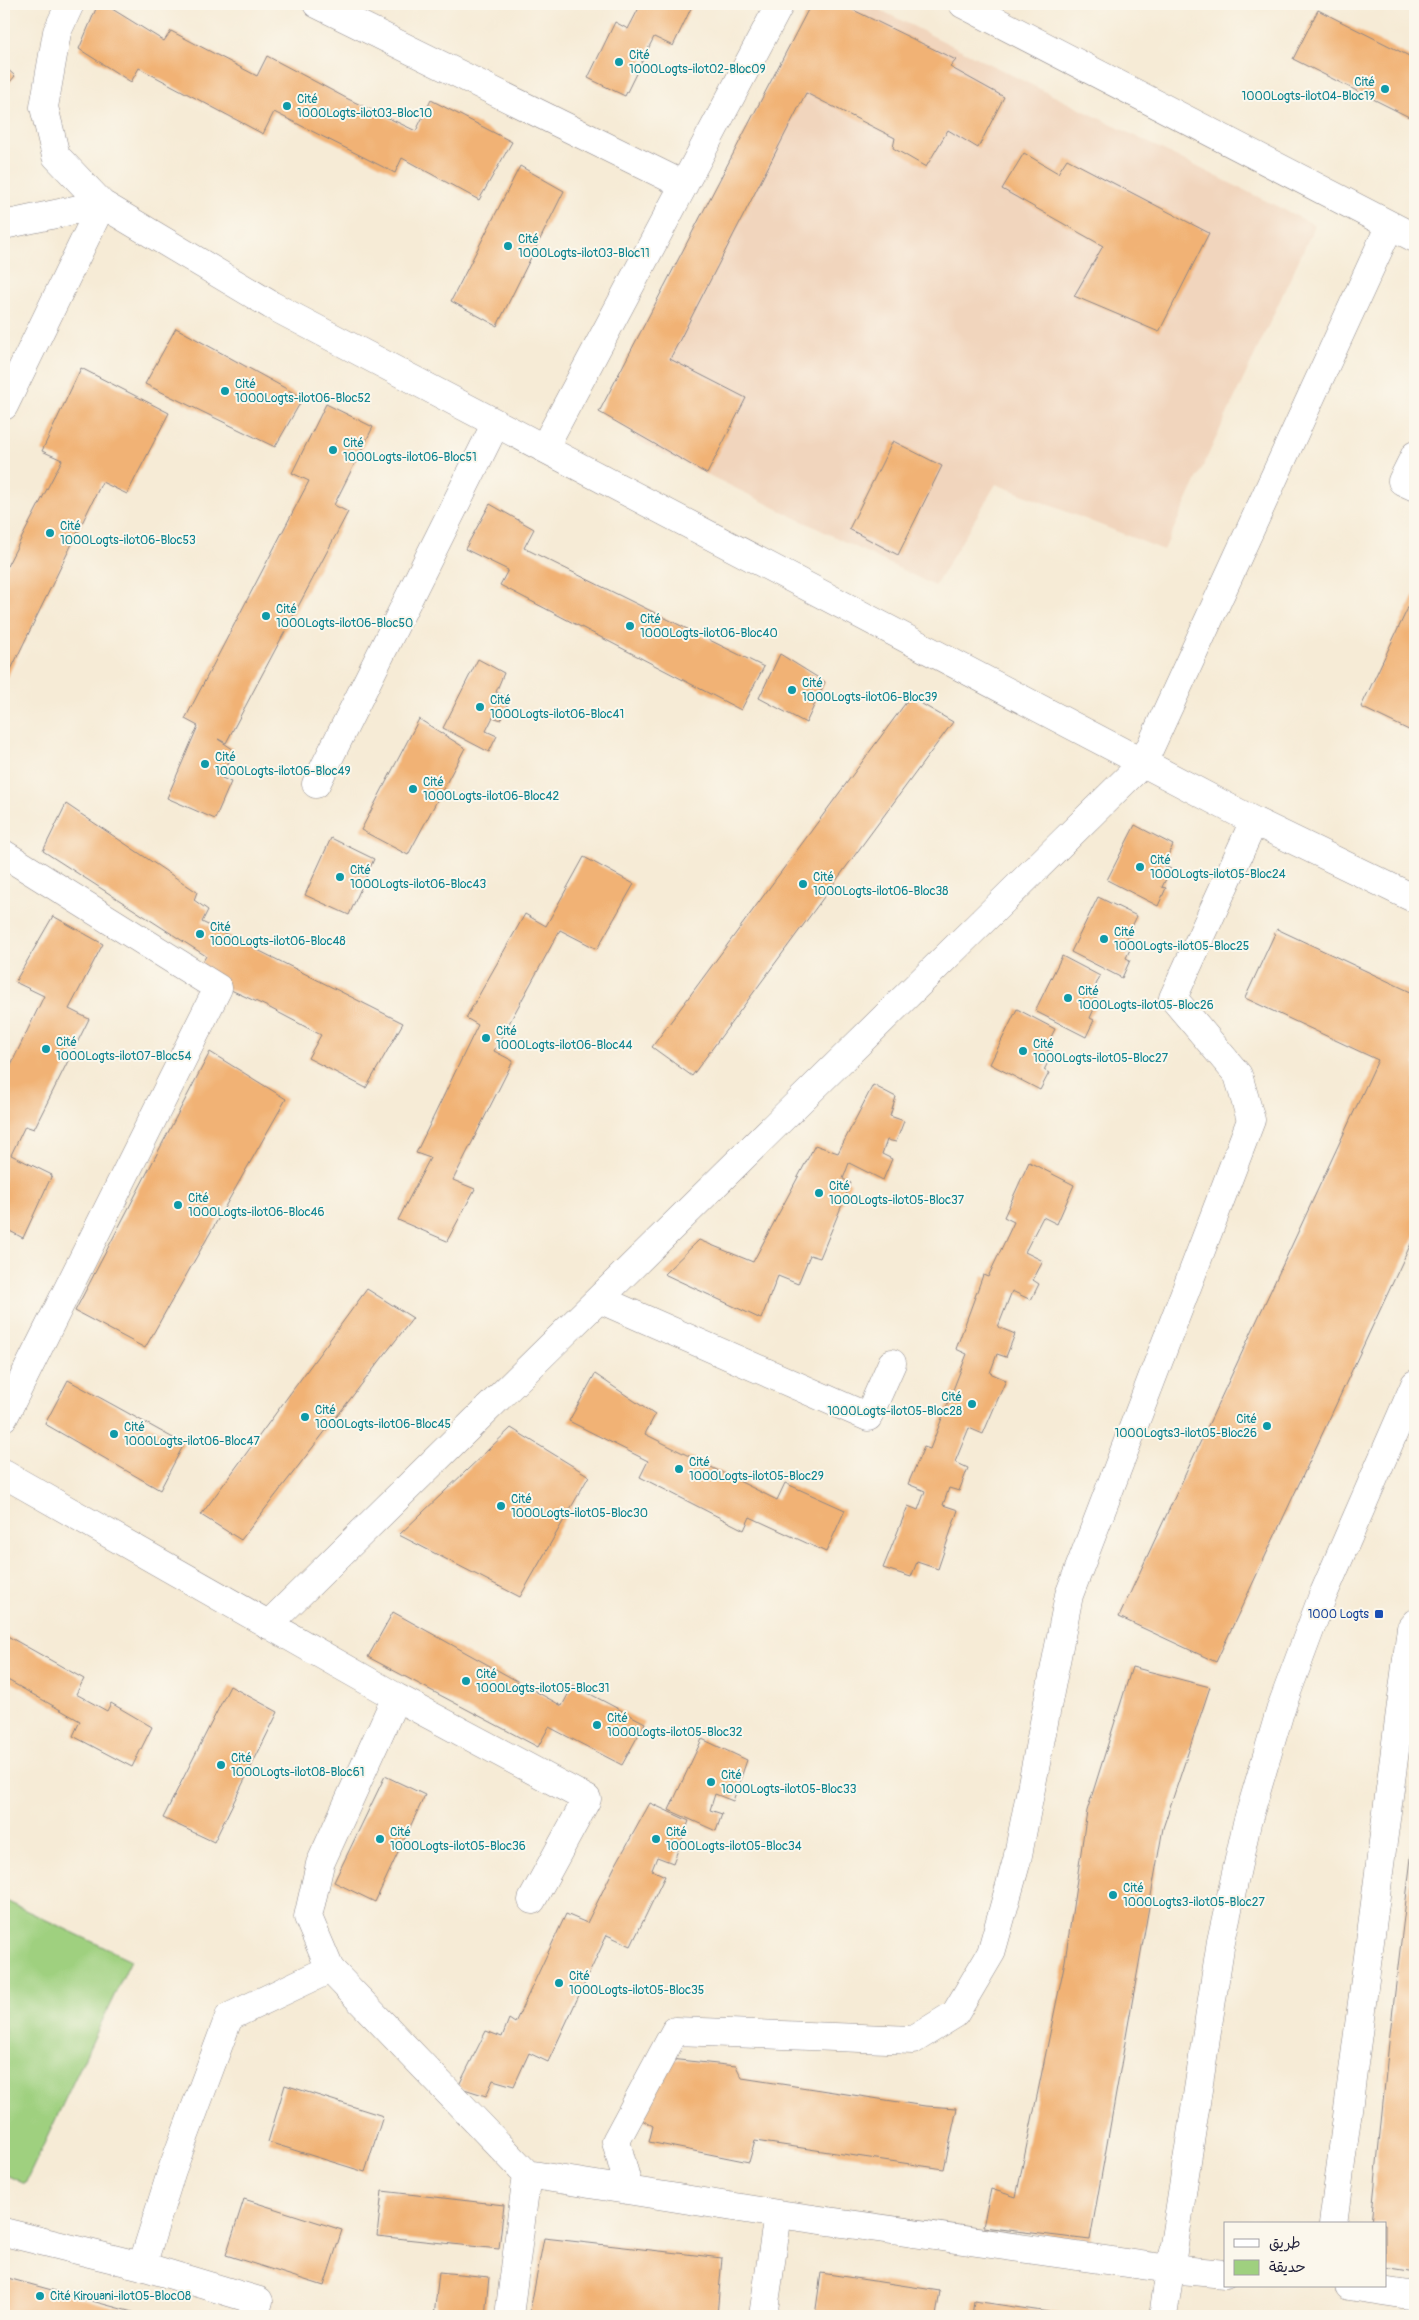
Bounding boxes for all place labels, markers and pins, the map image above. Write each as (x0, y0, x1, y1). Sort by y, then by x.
place label: Cité 1000Logts-ilot02-Bloc09 (629, 48, 766, 77)
marker: Cité 1000Logts-ilot02-Bloc09 (613, 56, 625, 68)
place label: Cité 1000Logts-ilot04-Bloc19 (1242, 75, 1375, 104)
marker: Cité 1000Logts-ilot04-Bloc19 (1379, 83, 1391, 95)
place label: Cité 1000Logts-ilot03-Bloc10 (297, 92, 432, 121)
marker: Cité 1000Logts-ilot03-Bloc10 (281, 100, 293, 112)
place label: Cité 1000Logts-ilot03-Bloc11 (518, 232, 650, 261)
marker: Cité 1000Logts-ilot03-Bloc11 (502, 240, 514, 252)
place label: Cité 1000Logts-ilot06-Bloc52 (235, 377, 371, 406)
marker: Cité 1000Logts-ilot06-Bloc52 (219, 385, 231, 397)
place label: Cité 1000Logts-ilot06-Bloc51 (343, 436, 477, 465)
marker: Cité 1000Logts-ilot06-Bloc51 (327, 444, 339, 456)
place label: Cité 1000Logts-ilot06-Bloc53 (60, 519, 196, 548)
marker: Cité 1000Logts-ilot06-Bloc53 (44, 527, 56, 539)
place label: Cité 1000Logts-ilot06-Bloc50 (276, 602, 413, 631)
marker: Cité 1000Logts-ilot06-Bloc50 (260, 610, 272, 622)
place label: Cité 1000Logts-ilot06-Bloc40 (640, 612, 778, 641)
marker: Cité 1000Logts-ilot06-Bloc40 (624, 620, 636, 632)
place label: Cité 1000Logts-ilot06-Bloc39 (802, 676, 937, 705)
marker: Cité 1000Logts-ilot06-Bloc39 (786, 684, 798, 696)
place label: Cité 1000Logts-ilot06-Bloc41 (490, 693, 624, 722)
marker: Cité 1000Logts-ilot06-Bloc41 (474, 701, 486, 713)
place label: Cité 1000Logts-ilot06-Bloc49 (215, 750, 351, 779)
marker: Cité 1000Logts-ilot06-Bloc49 (199, 758, 211, 770)
place label: Cité 1000Logts-ilot06-Bloc42 (423, 775, 560, 804)
marker: Cité 1000Logts-ilot06-Bloc42 (407, 783, 419, 795)
place label: Cité 1000Logts-ilot05-Bloc24 (1150, 853, 1286, 882)
marker: Cité 1000Logts-ilot05-Bloc24 (1134, 861, 1146, 873)
place label: Cité 1000Logts-ilot06-Bloc43 (350, 863, 487, 892)
place label: Cité 1000Logts-ilot06-Bloc38 (813, 870, 948, 899)
marker: Cité 1000Logts-ilot06-Bloc43 (334, 871, 346, 883)
marker: Cité 1000Logts-ilot06-Bloc38 (797, 878, 809, 890)
place label: Cité 1000Logts-ilot06-Bloc48 (210, 920, 346, 949)
place label: Cité 1000Logts-ilot05-Bloc25 (1114, 925, 1249, 954)
marker: Cité 1000Logts-ilot06-Bloc48 (194, 928, 206, 940)
marker: Cité 1000Logts-ilot05-Bloc25 (1098, 933, 1110, 945)
place label: Cité 1000Logts-ilot05-Bloc26 (1078, 984, 1214, 1013)
marker: Cité 1000Logts-ilot05-Bloc26 (1062, 992, 1074, 1004)
place label: Cité 1000Logts-ilot06-Bloc44 (496, 1024, 633, 1053)
marker: Cité 1000Logts-ilot06-Bloc44 (480, 1032, 492, 1044)
place label: Cité 1000Logts-ilot07-Bloc54 (56, 1035, 191, 1064)
place label: Cité 1000Logts-ilot05-Bloc27 (1033, 1037, 1169, 1066)
marker: Cité 1000Logts-ilot07-Bloc54 (40, 1043, 52, 1055)
marker: Cité 1000Logts-ilot05-Bloc27 (1017, 1045, 1029, 1057)
place label: Cité 1000Logts-ilot05-Bloc37 (829, 1179, 965, 1208)
marker: Cité 1000Logts-ilot05-Bloc37 (813, 1187, 825, 1199)
place label: Cité 1000Logts-ilot06-Bloc46 (188, 1191, 325, 1220)
marker: Cité 1000Logts-ilot06-Bloc46 (172, 1199, 184, 1211)
place label: Cité 1000Logts-ilot05-Bloc28 (827, 1390, 962, 1419)
marker: Cité 1000Logts-ilot05-Bloc28 (966, 1398, 978, 1410)
place label: Cité 1000Logts-ilot06-Bloc45 (315, 1403, 451, 1432)
marker: Cité 1000Logts-ilot06-Bloc45 (299, 1411, 311, 1423)
place label: Cité 1000Logts3-ilot05-Bloc26 (1114, 1412, 1257, 1441)
place label: Cité 1000Logts-ilot06-Bloc47 (124, 1420, 261, 1449)
marker: Cité 1000Logts3-ilot05-Bloc26 (1261, 1420, 1273, 1432)
marker: Cité 1000Logts-ilot06-Bloc47 (108, 1428, 120, 1440)
place label: Cité 1000Logts-ilot05-Bloc29 (689, 1455, 824, 1484)
marker: Cité 1000Logts-ilot05-Bloc29 (673, 1463, 685, 1475)
place label: Cité 1000Logts-ilot05-Bloc30 (511, 1492, 648, 1521)
marker: Cité 1000Logts-ilot05-Bloc30 (495, 1500, 507, 1512)
place label: 1000 Logts (1308, 1607, 1370, 1622)
marker: 1000 Logts (1373, 1608, 1385, 1620)
place label: Cité 1000Logts-ilot05-Bloc31 (476, 1667, 610, 1696)
marker: Cité 1000Logts-ilot05-Bloc31 (460, 1675, 472, 1687)
place label: Cité 1000Logts-ilot05-Bloc32 (607, 1711, 743, 1740)
marker: Cité 1000Logts-ilot05-Bloc32 (591, 1719, 603, 1731)
place label: Cité 1000Logts-ilot08-Bloc61 (231, 1751, 364, 1780)
marker: Cité 1000Logts-ilot08-Bloc61 (215, 1759, 227, 1771)
place label: Cité 1000Logts-ilot05-Bloc33 (721, 1768, 857, 1797)
marker: Cité 1000Logts-ilot05-Bloc33 (705, 1776, 717, 1788)
place label: Cité 1000Logts-ilot05-Bloc36 (390, 1825, 526, 1854)
place label: Cité 1000Logts-ilot05-Bloc34 (666, 1825, 802, 1854)
marker: Cité 1000Logts-ilot05-Bloc36 (374, 1833, 386, 1845)
marker: Cité 1000Logts-ilot05-Bloc34 (650, 1833, 662, 1845)
place label: Cité 1000Logts3-ilot05-Bloc27 (1123, 1881, 1266, 1910)
marker: Cité 1000Logts3-ilot05-Bloc27 (1107, 1889, 1119, 1901)
place label: Cité 1000Logts-ilot05-Bloc35 (569, 1969, 704, 1998)
marker: Cité 1000Logts-ilot05-Bloc35 (553, 1977, 565, 1989)
place label: Cité Kirouani-ilot05-Bloc08 (50, 2289, 191, 2304)
marker: Cité Kirouani-ilot05-Bloc08 (34, 2290, 46, 2302)

